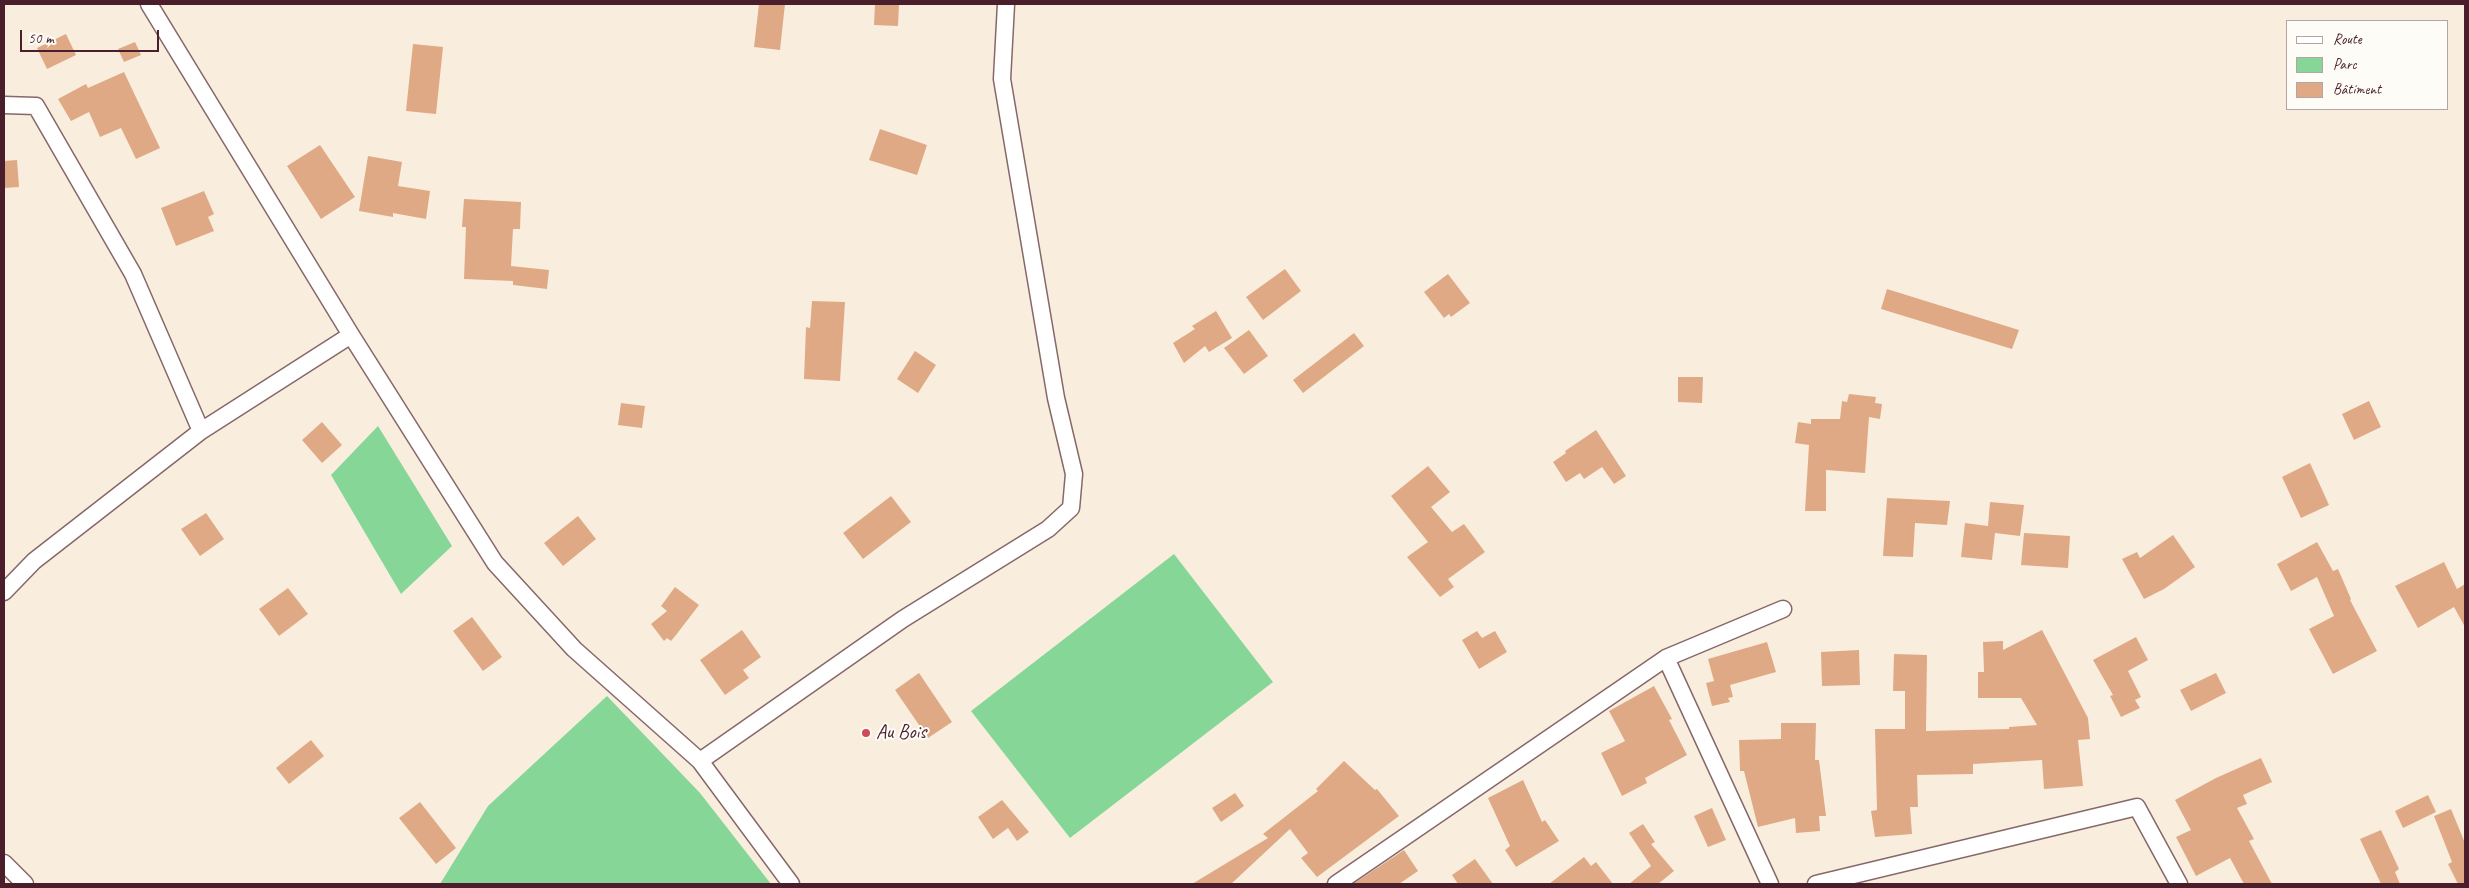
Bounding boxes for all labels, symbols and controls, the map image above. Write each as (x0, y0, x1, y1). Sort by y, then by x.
scale bar (22, 20, 161, 52)
legend (2286, 20, 2449, 110)
text: 50 m (28, 29, 54, 48)
text: Route (2333, 30, 2362, 49)
text: Parc (2333, 55, 2357, 74)
text: Bâtiment (2333, 80, 2381, 99)
place label: Au Bois (876, 721, 926, 745)
marker: Au Bois (860, 727, 872, 739)

